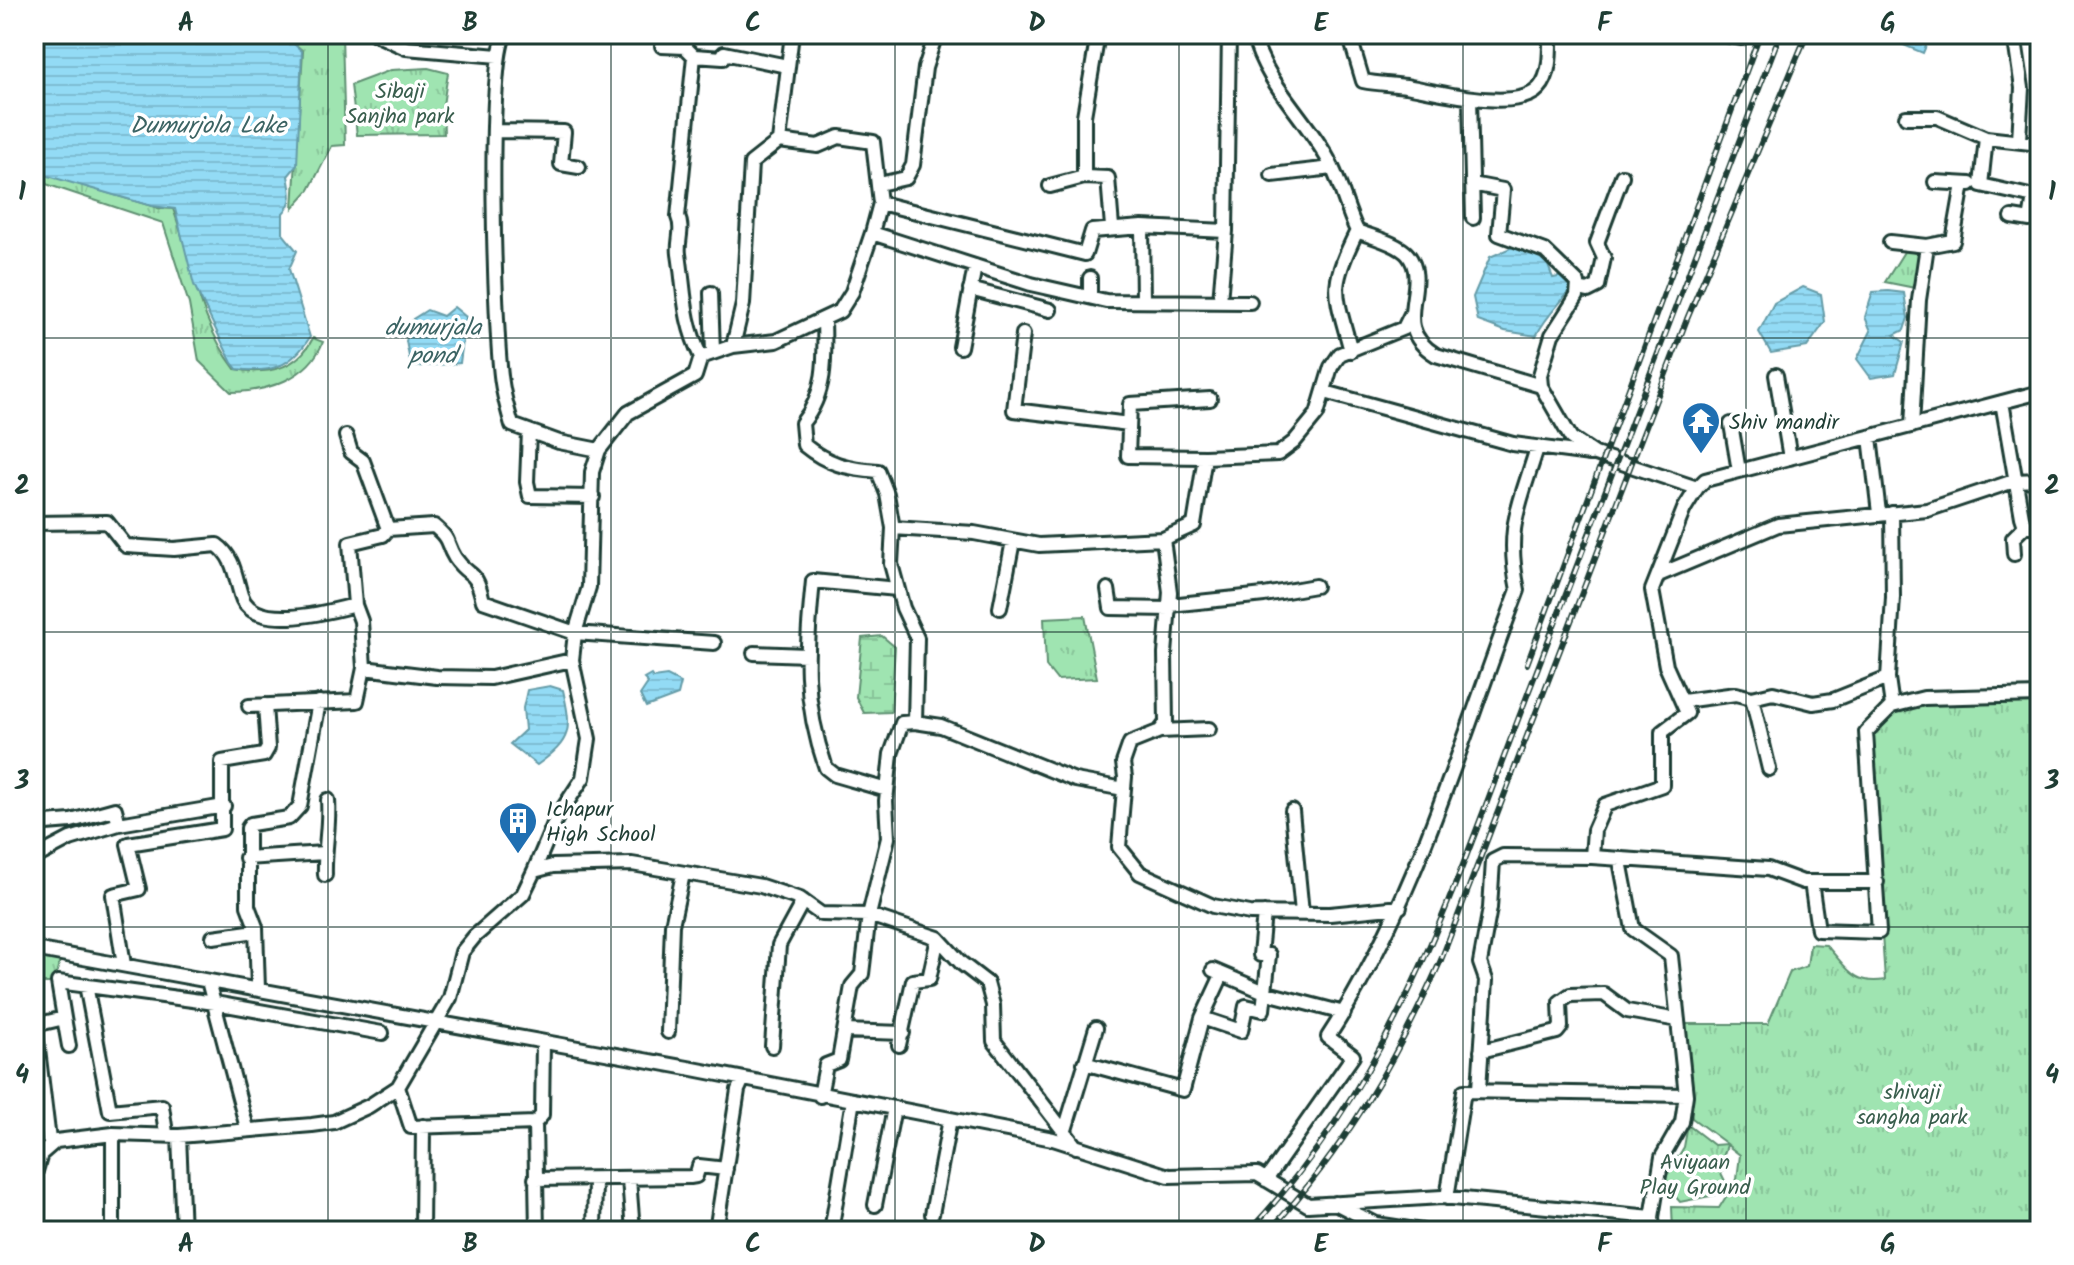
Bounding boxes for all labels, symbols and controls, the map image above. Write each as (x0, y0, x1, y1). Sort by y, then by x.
text: A (178, 3, 194, 45)
text: B (462, 3, 478, 45)
text: C (745, 3, 761, 45)
text: D (1028, 3, 1046, 45)
text: E (1314, 3, 1330, 45)
text: F (1597, 3, 1613, 45)
text: G (1880, 3, 1896, 45)
park label: Sibaji Sanjha park (346, 75, 455, 135)
water label: Dumurjola Lake (130, 107, 288, 146)
text: 1 (18, 172, 26, 214)
text: 1 (2048, 172, 2056, 214)
water label: dumurjala pond (385, 309, 483, 376)
temple icon: Shiv mandir (1680, 400, 1722, 455)
place label: Shiv mandir (1729, 406, 1841, 441)
text: 2 (14, 466, 30, 508)
text: 2 (2044, 466, 2060, 508)
text: 3 (14, 761, 29, 803)
text: 3 (2044, 761, 2059, 803)
place label: Ichapur High School (546, 793, 656, 853)
building icon: Ichapur High School (497, 800, 539, 855)
text: 4 (15, 1055, 29, 1097)
text: 4 (2045, 1055, 2059, 1097)
park label: shivaji sangha park (1856, 1076, 1968, 1136)
park label: Aviyaan Play Ground (1640, 1146, 1751, 1206)
text: A (178, 1224, 194, 1265)
text: B (462, 1224, 478, 1265)
text: C (745, 1224, 761, 1265)
text: D (1028, 1224, 1046, 1265)
text: E (1314, 1224, 1330, 1265)
text: F (1597, 1224, 1613, 1265)
text: G (1880, 1224, 1896, 1265)

